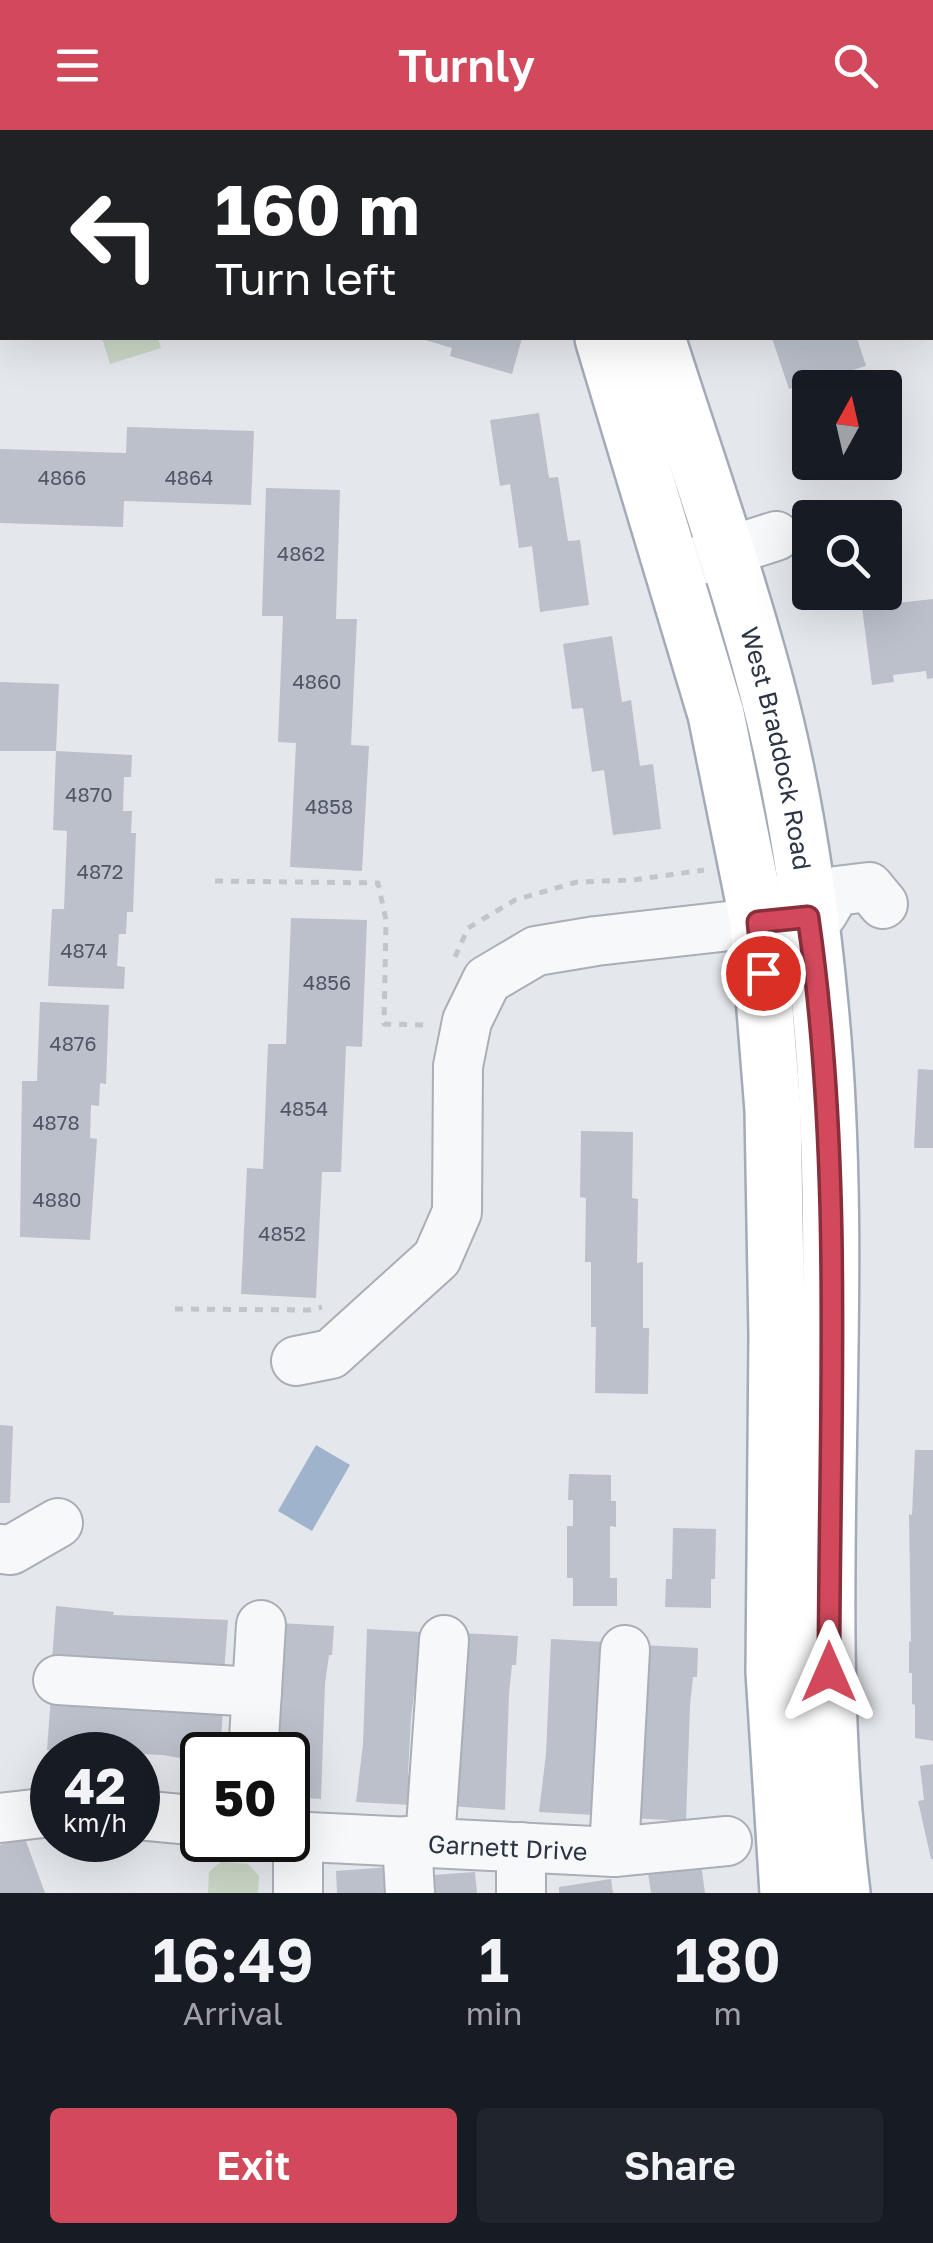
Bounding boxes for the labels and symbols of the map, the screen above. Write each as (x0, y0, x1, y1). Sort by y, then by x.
north arrow (792, 370, 902, 480)
house number: 4866 (38, 465, 86, 489)
house number: 4864 (165, 465, 213, 489)
house number: 4862 (277, 541, 325, 565)
street label: West Braddock Road (735, 623, 819, 872)
house number: 4860 (293, 669, 341, 693)
house number: 4870 (65, 782, 113, 806)
house number: 4858 (305, 794, 353, 818)
house number: 4872 (77, 859, 123, 883)
pin (721, 931, 806, 1016)
house number: 4874 (60, 938, 108, 962)
house number: 4856 (303, 970, 351, 994)
house number: 4876 (49, 1031, 97, 1055)
house number: 4854 (280, 1096, 328, 1120)
house number: 4878 (32, 1110, 80, 1134)
house number: 4880 (33, 1187, 82, 1211)
house number: 4852 (258, 1221, 306, 1245)
position arrow (777, 1620, 881, 1724)
speed limit sign: 50 (180, 1732, 310, 1862)
street label: Garnett Drive (427, 1827, 588, 1866)

